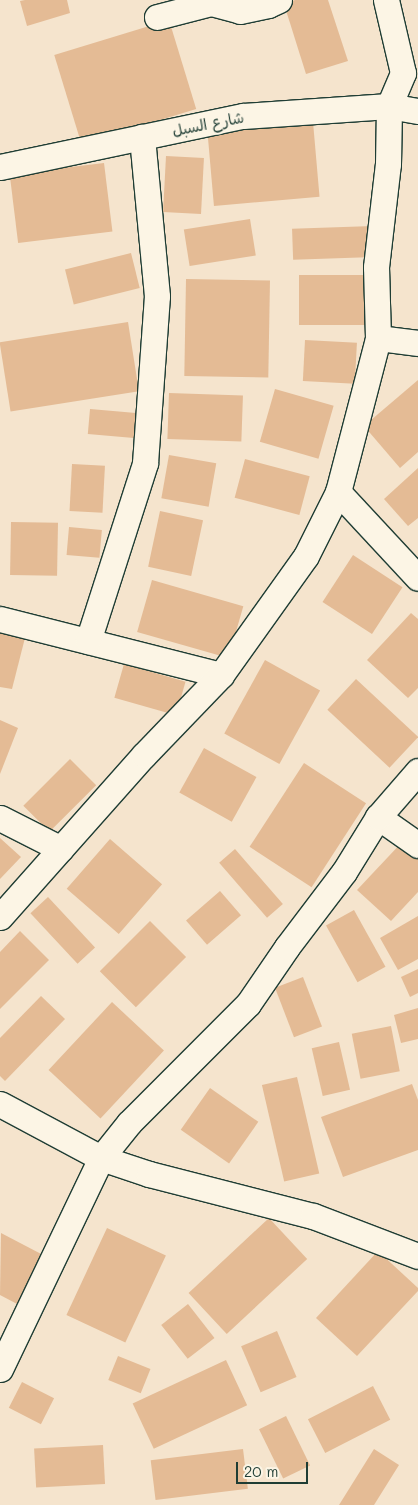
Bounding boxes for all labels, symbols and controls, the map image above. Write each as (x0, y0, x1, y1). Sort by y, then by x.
street label: شارع السبل (171, 108, 245, 140)
scale bar (238, 1452, 310, 1484)
text: 20 m (244, 1461, 278, 1481)

